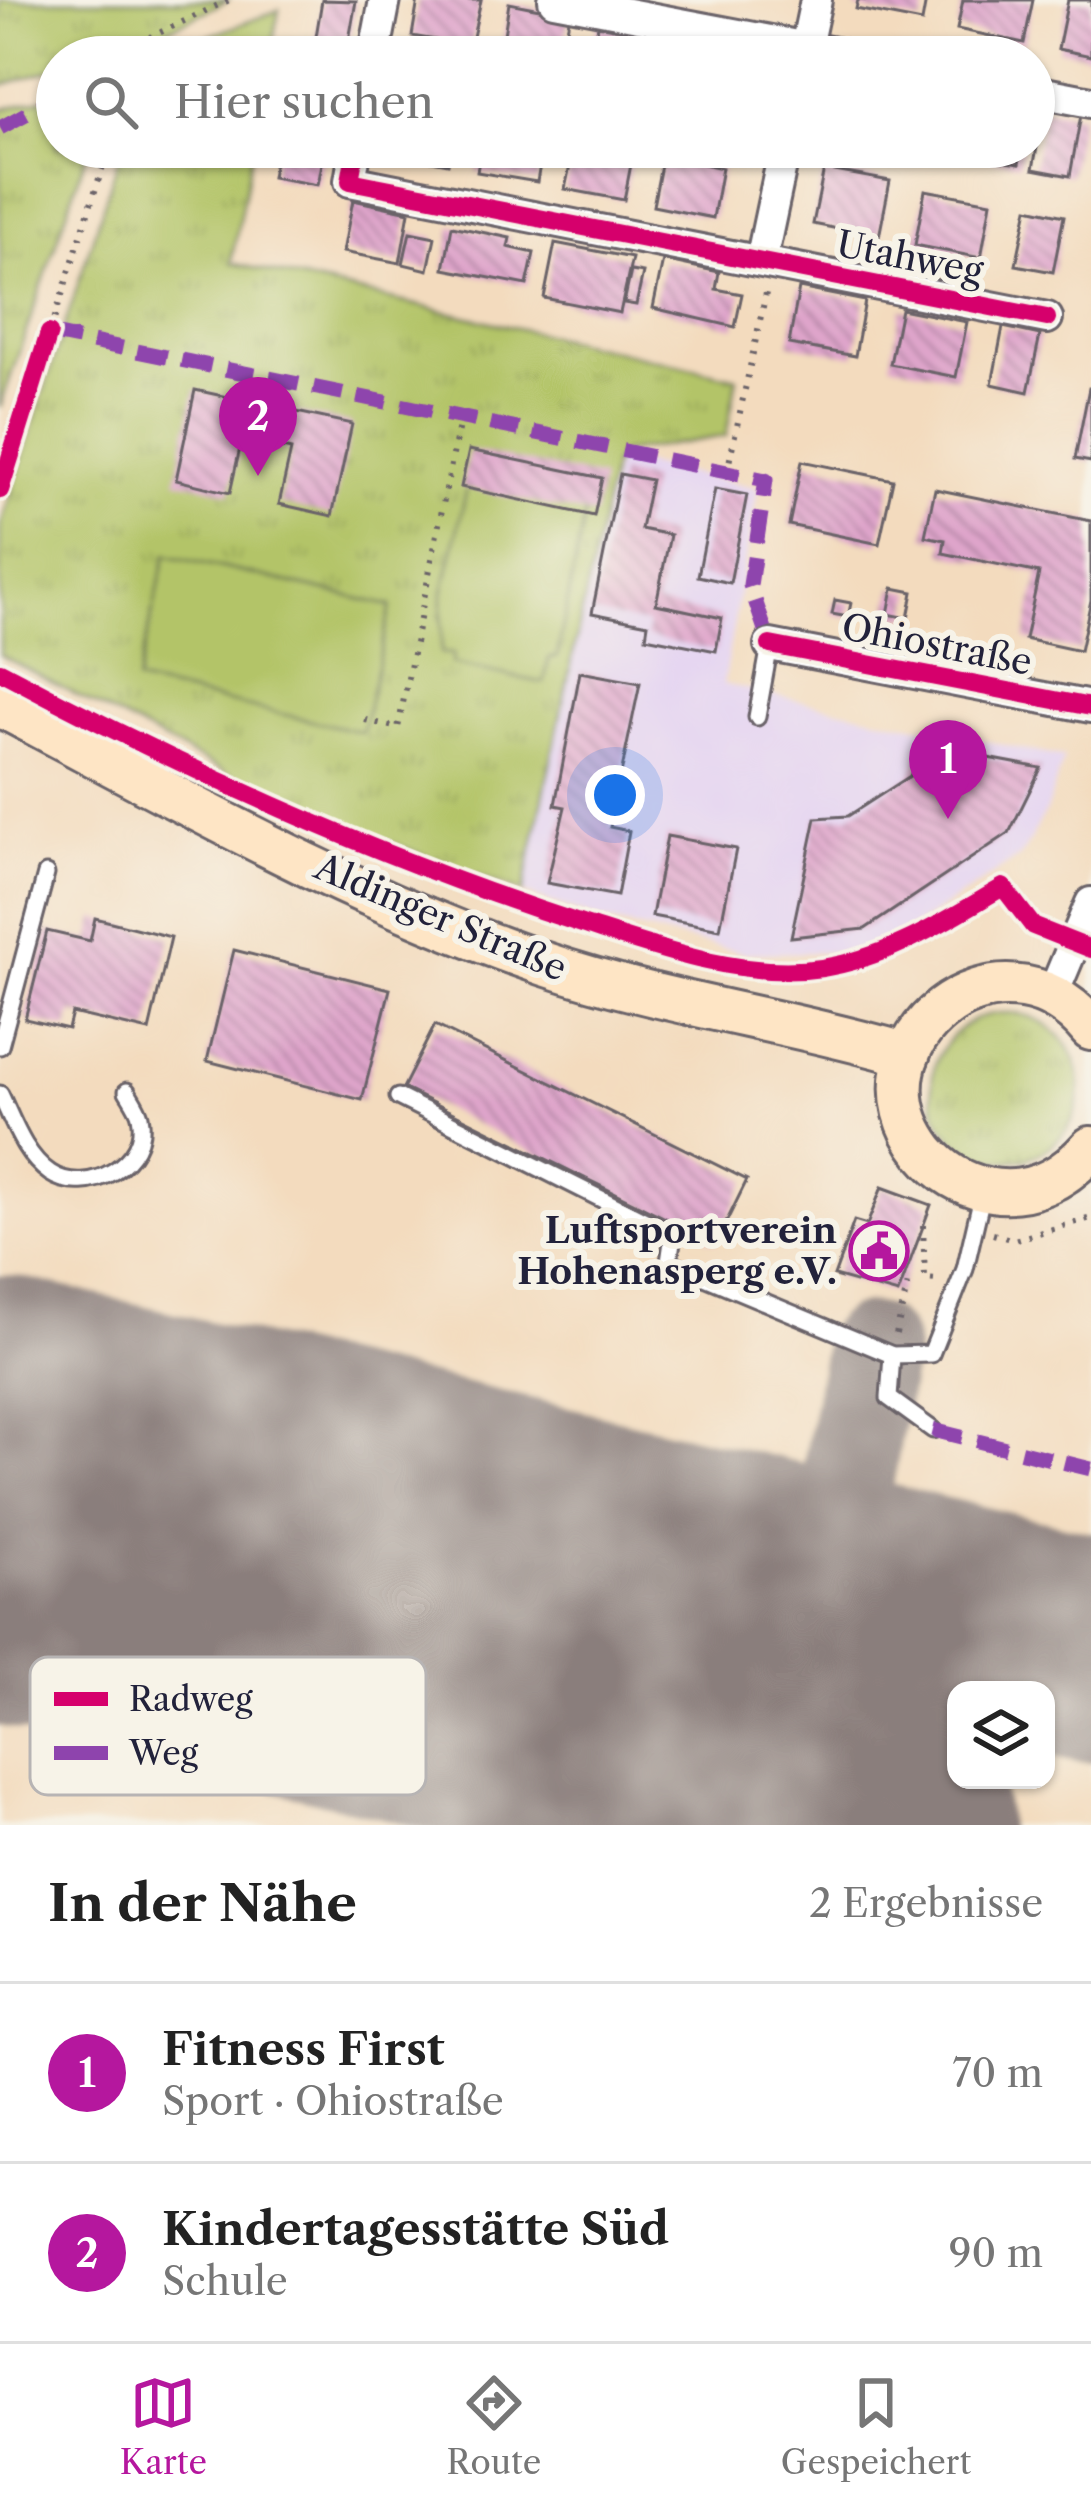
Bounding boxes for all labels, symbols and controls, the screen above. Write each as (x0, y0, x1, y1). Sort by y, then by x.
search box (36, 36, 1055, 168)
icon: search (78, 69, 144, 135)
text: Hier suchen (174, 74, 434, 130)
street label: Utahweg (833, 221, 988, 293)
pin: 2 (219, 377, 297, 476)
street label: Ohiostraße (838, 604, 1036, 684)
pin: 1 (909, 720, 987, 819)
your location (585, 765, 645, 825)
street label: Aldinger Straße (308, 844, 574, 990)
place label: Luftsportverein Hohenasperg e.V. (517, 1208, 837, 1293)
public building icon: Luftsportverein Hohenasperg e.V. (848, 1220, 910, 1282)
legend (30, 1657, 426, 1795)
text: Radweg (129, 1679, 253, 1720)
map controls (947, 1681, 1055, 1789)
button: layers (947, 1681, 1055, 1789)
text: Weg (128, 1733, 199, 1774)
text: In der Nähe (48, 1872, 357, 1934)
text: 2 Ergebnisse (809, 1879, 1043, 1927)
text: Fitness First (162, 2021, 445, 2077)
text: 1 (78, 2049, 96, 2097)
text: 70 m (952, 2049, 1043, 2097)
text: Sport · Ohiostraße (162, 2077, 504, 2125)
text: Kindertagesstätte Süd (162, 2201, 669, 2257)
text: 2 (75, 2229, 99, 2277)
text: 90 m (949, 2229, 1043, 2277)
text: Schule (162, 2257, 288, 2305)
tab: Karte (120, 2370, 207, 2483)
tab: Route (447, 2370, 541, 2483)
tab: Gespeichert (781, 2370, 971, 2483)

